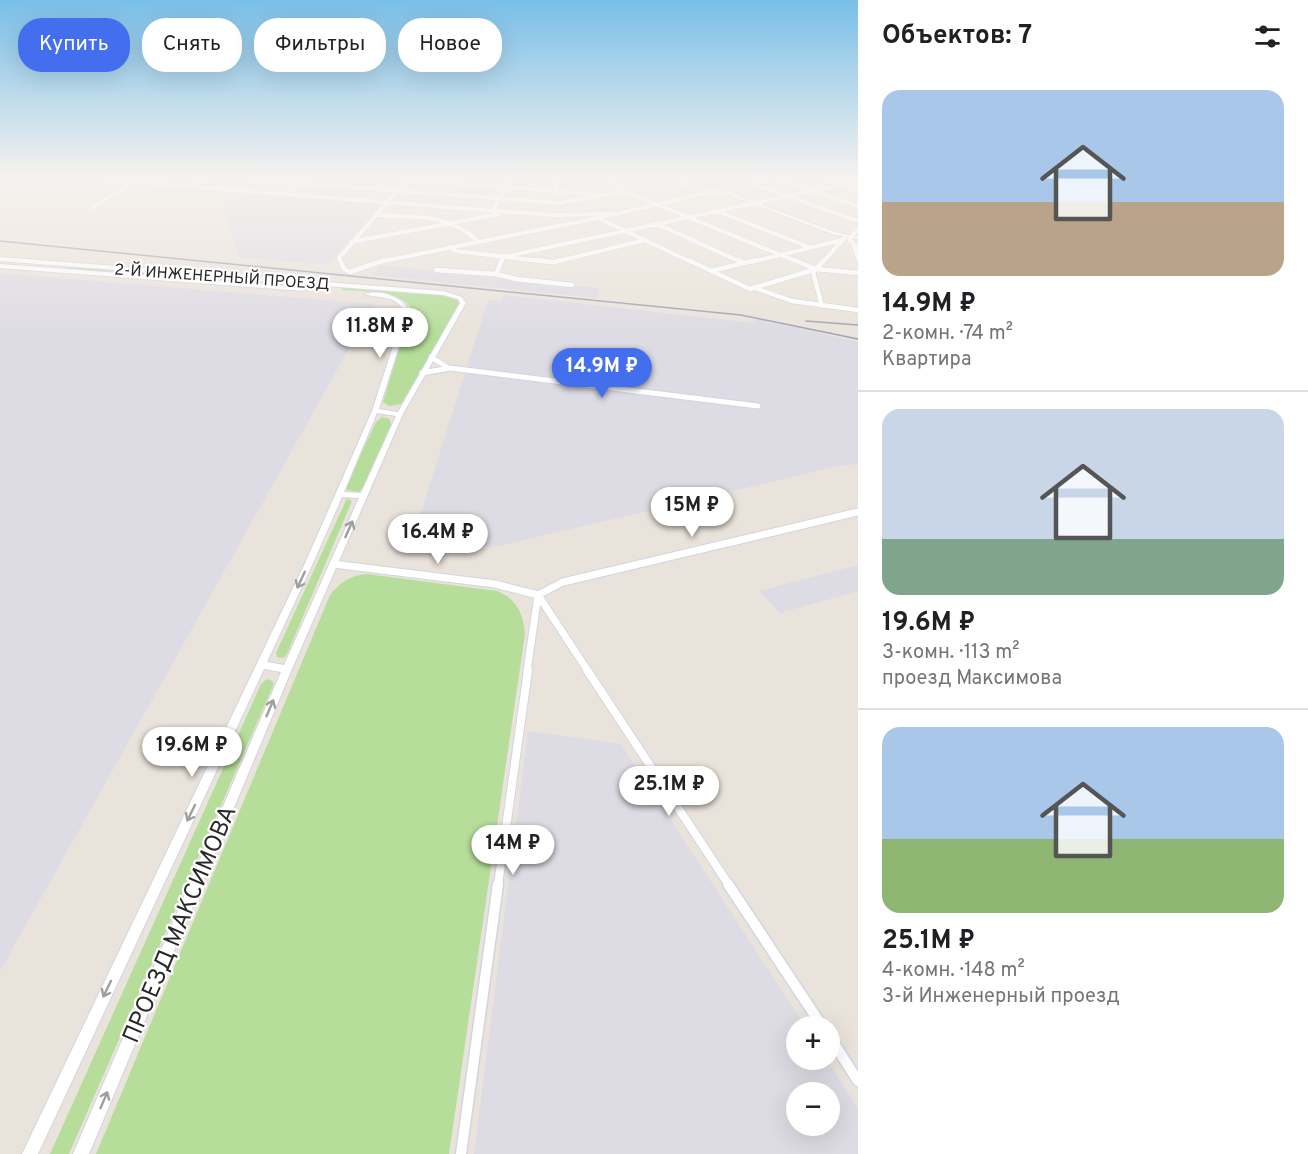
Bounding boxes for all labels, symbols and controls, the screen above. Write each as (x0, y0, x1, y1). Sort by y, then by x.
chip: Купить (18, 18, 130, 72)
chip: Снять (142, 18, 242, 72)
chip: Фильтры (254, 18, 386, 72)
chip: Новое (398, 18, 502, 72)
text: Объектов: 7 (882, 20, 1032, 53)
icon: filters (1251, 20, 1284, 53)
icon: home (1029, 129, 1137, 237)
street label: 2-Й ИНЖЕНЕРНЫЙ ПРОЕЗД (114, 258, 330, 295)
text: 14.9M ₽ (882, 288, 976, 321)
pin: 11.8M ₽ (325, 308, 435, 359)
text: 11.8M ₽ (346, 314, 414, 340)
text: 2-комн. · 74 m² (882, 321, 1013, 347)
text: Квартира (882, 347, 971, 373)
pin: 14.9M ₽ (547, 348, 657, 399)
text: 14.9M ₽ (566, 354, 638, 380)
icon: home (1029, 448, 1137, 556)
pin: 15M ₽ (650, 487, 734, 538)
text: 15M ₽ (665, 493, 719, 519)
pin: 16.4M ₽ (383, 514, 493, 565)
text: 16.4M ₽ (402, 520, 474, 546)
one-way arrow (343, 521, 355, 539)
one-way arrow (295, 571, 307, 589)
text: 19.6M ₽ (882, 607, 975, 640)
text: 3-комн. · 113 m² (882, 640, 1020, 666)
text: проезд Максимова (882, 666, 1062, 692)
one-way arrow (265, 699, 276, 718)
pin: 19.6M ₽ (137, 727, 247, 778)
text: 19.6M ₽ (156, 733, 228, 759)
pin: 25.1M ₽ (614, 766, 724, 817)
icon: home (1029, 766, 1137, 874)
text: 25.1M ₽ (633, 772, 705, 798)
street label: ПРОЕЗД МАКСИМОВА (117, 801, 245, 1048)
one-way arrow (185, 804, 197, 822)
pin: 14M ₽ (471, 825, 555, 876)
text: 14M ₽ (485, 831, 541, 857)
text: 25.1M ₽ (882, 925, 975, 958)
text: 4-комн. · 148 m² (882, 958, 1025, 984)
one-way arrow (101, 980, 113, 998)
text: 3-й Инженерный проезд (882, 984, 1120, 1010)
map controls (786, 1016, 840, 1136)
button: + (786, 1016, 840, 1070)
button: − (786, 1082, 840, 1136)
one-way arrow (99, 1092, 110, 1110)

